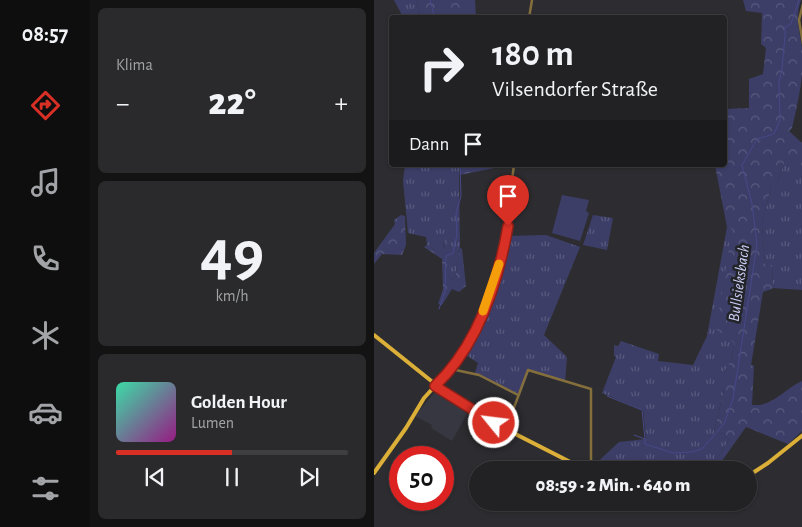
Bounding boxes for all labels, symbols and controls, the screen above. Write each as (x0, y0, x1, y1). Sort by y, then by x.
text: 08:57 (22, 23, 68, 45)
icon: right (409, 35, 474, 100)
text: 180 m (492, 37, 574, 72)
text: Klima (116, 57, 153, 73)
text: Vilsendorfer Straße (492, 78, 658, 100)
text: 22° (208, 84, 256, 122)
icon: directions (28, 88, 63, 123)
text: − (116, 90, 129, 118)
text: + (335, 90, 348, 118)
icon: arrive (459, 130, 487, 158)
text: Dann (409, 135, 449, 154)
icon: music (28, 165, 63, 200)
pin (487, 175, 529, 226)
icon: arrive (494, 182, 522, 210)
text: 49 (200, 222, 264, 287)
icon: phone (28, 241, 63, 276)
water label: Bullsieksbach (726, 243, 752, 323)
text: km/h (215, 288, 249, 304)
icon: climate (28, 318, 63, 353)
text: Golden Hour (191, 393, 287, 412)
icon: car (28, 395, 63, 430)
position arrow (467, 396, 519, 448)
text: Lumen (191, 415, 234, 431)
speed limit sign: 50 (389, 446, 454, 511)
icon: previous (141, 463, 169, 491)
icon: pause (218, 463, 246, 491)
icon: next (295, 463, 323, 491)
icon: filters (28, 471, 63, 506)
text: 08:59 · 2 Min. · 640 m (536, 476, 690, 495)

